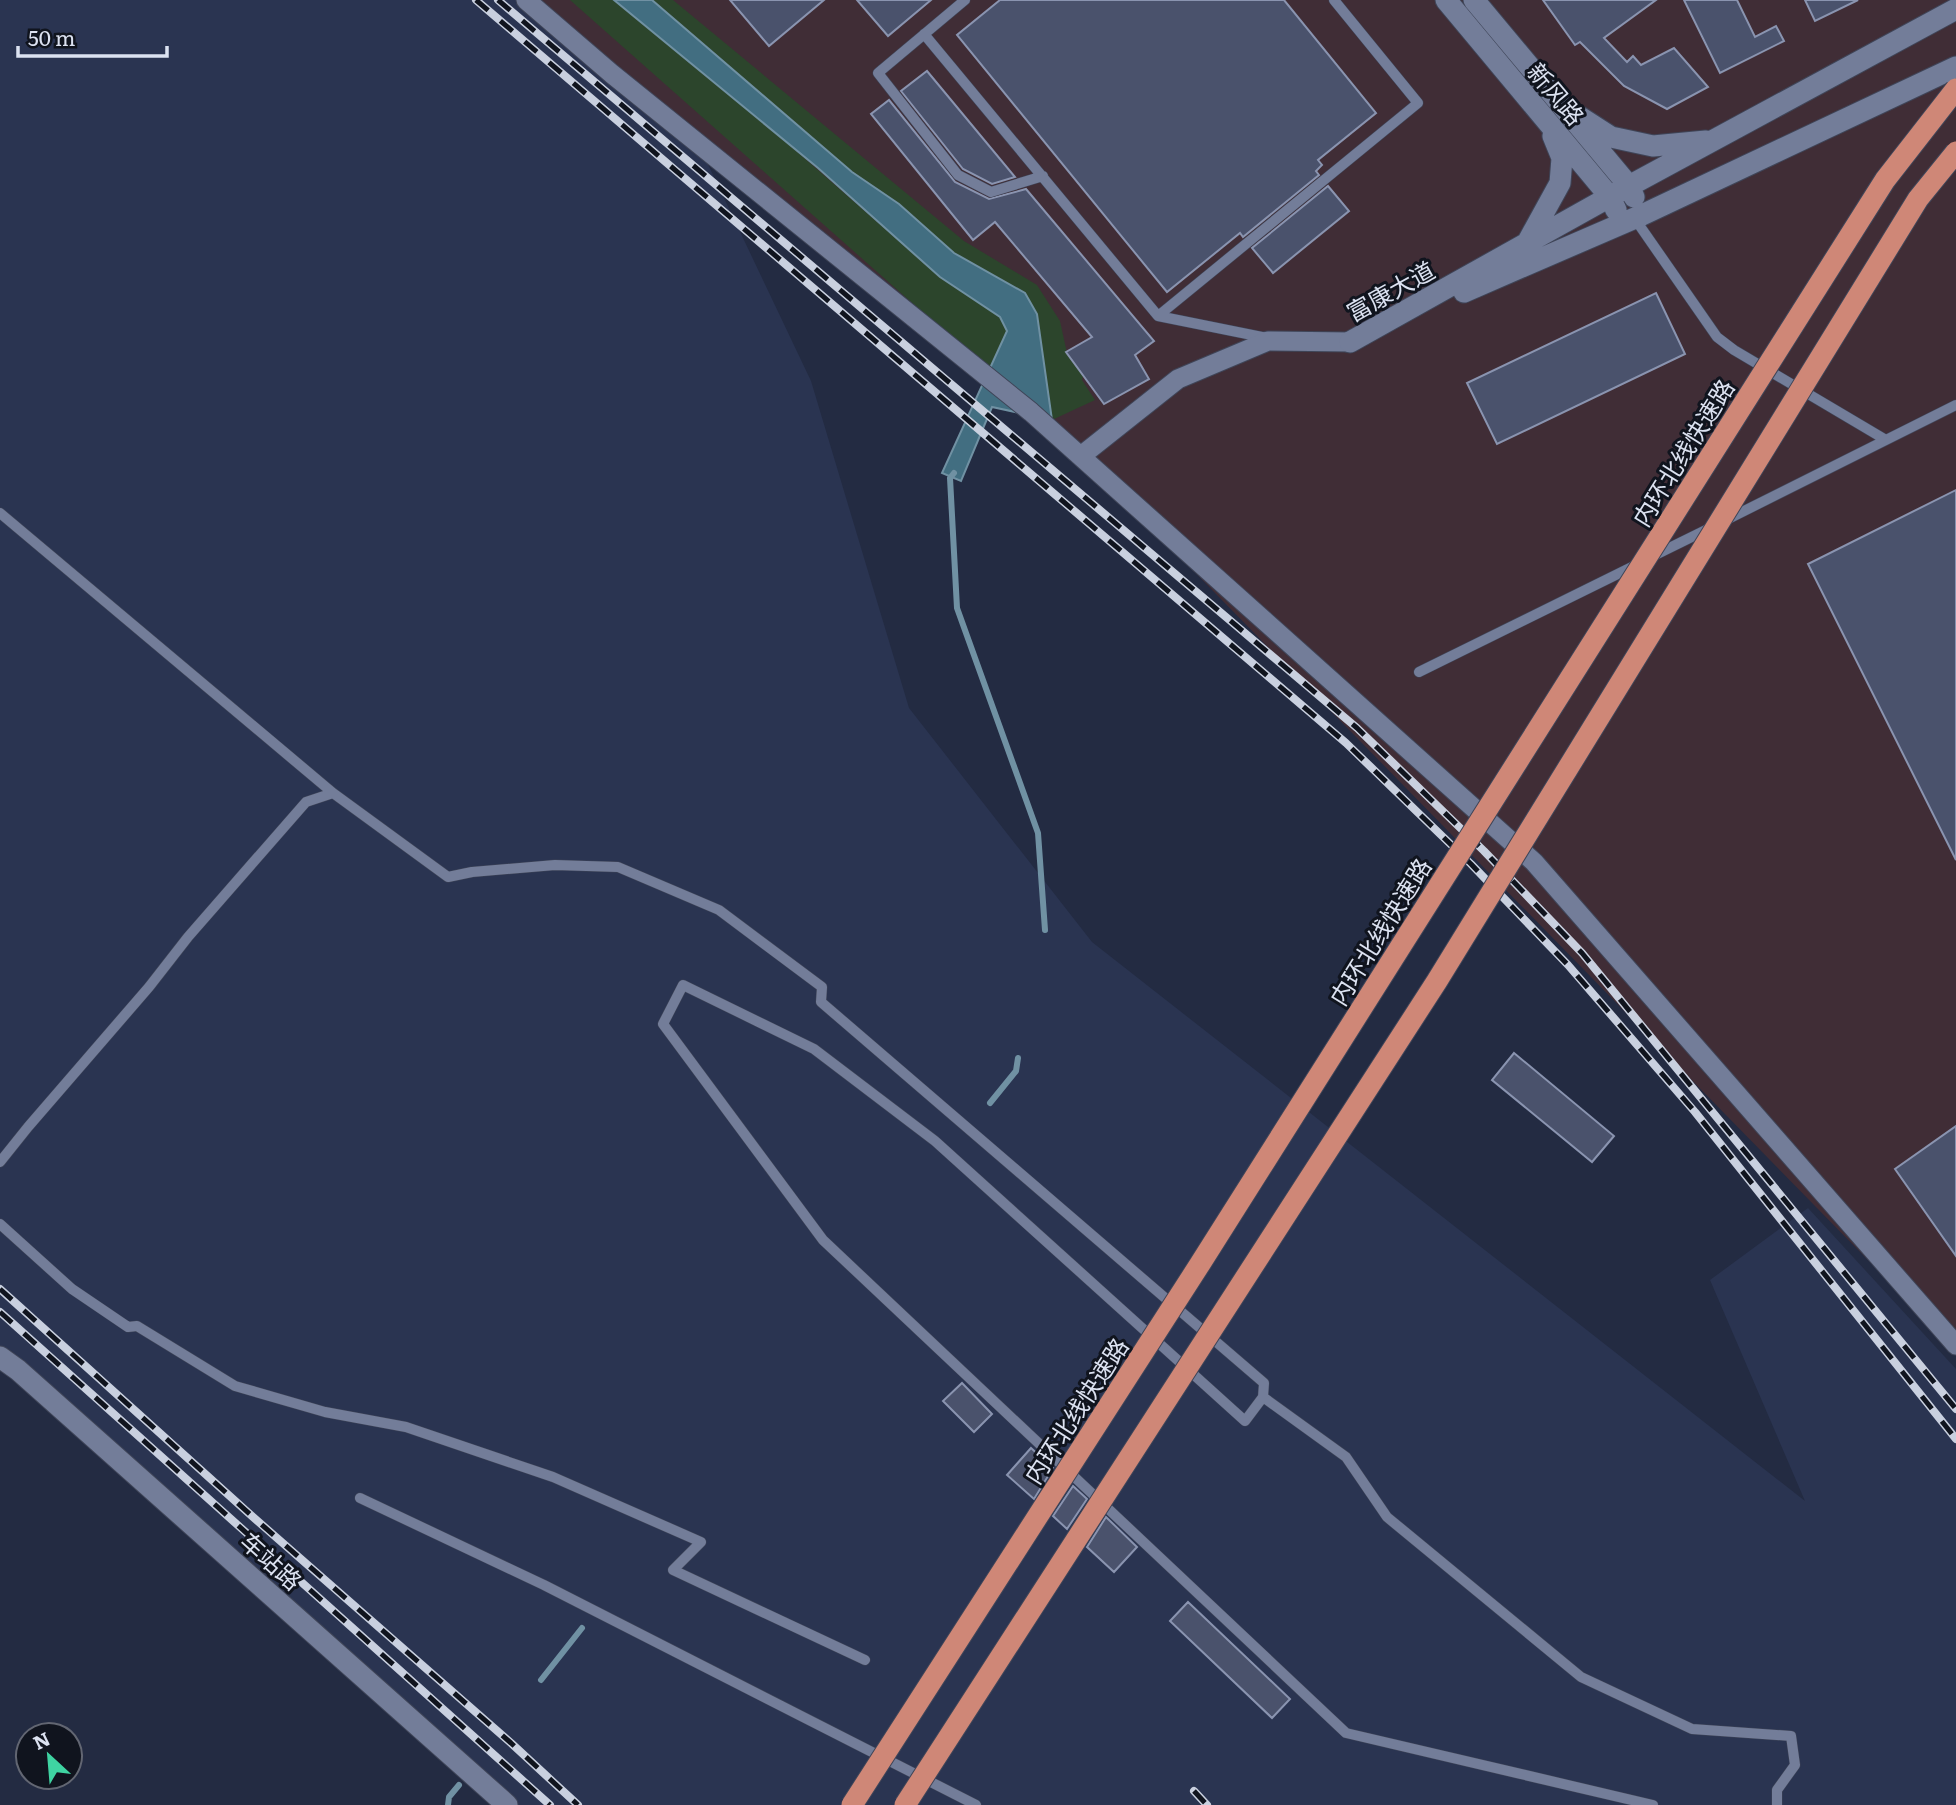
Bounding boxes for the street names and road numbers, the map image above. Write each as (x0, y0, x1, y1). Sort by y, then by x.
street label: 新风路 (1520, 54, 1594, 132)
street label: 富康大道 (1340, 251, 1440, 329)
street label: 内环北线快速路 (1623, 371, 1741, 533)
street label: 内环北线快速路 (1320, 850, 1438, 1012)
street label: 内环北线快速路 (1015, 1330, 1135, 1490)
street label: 车站路 (234, 1523, 310, 1597)

